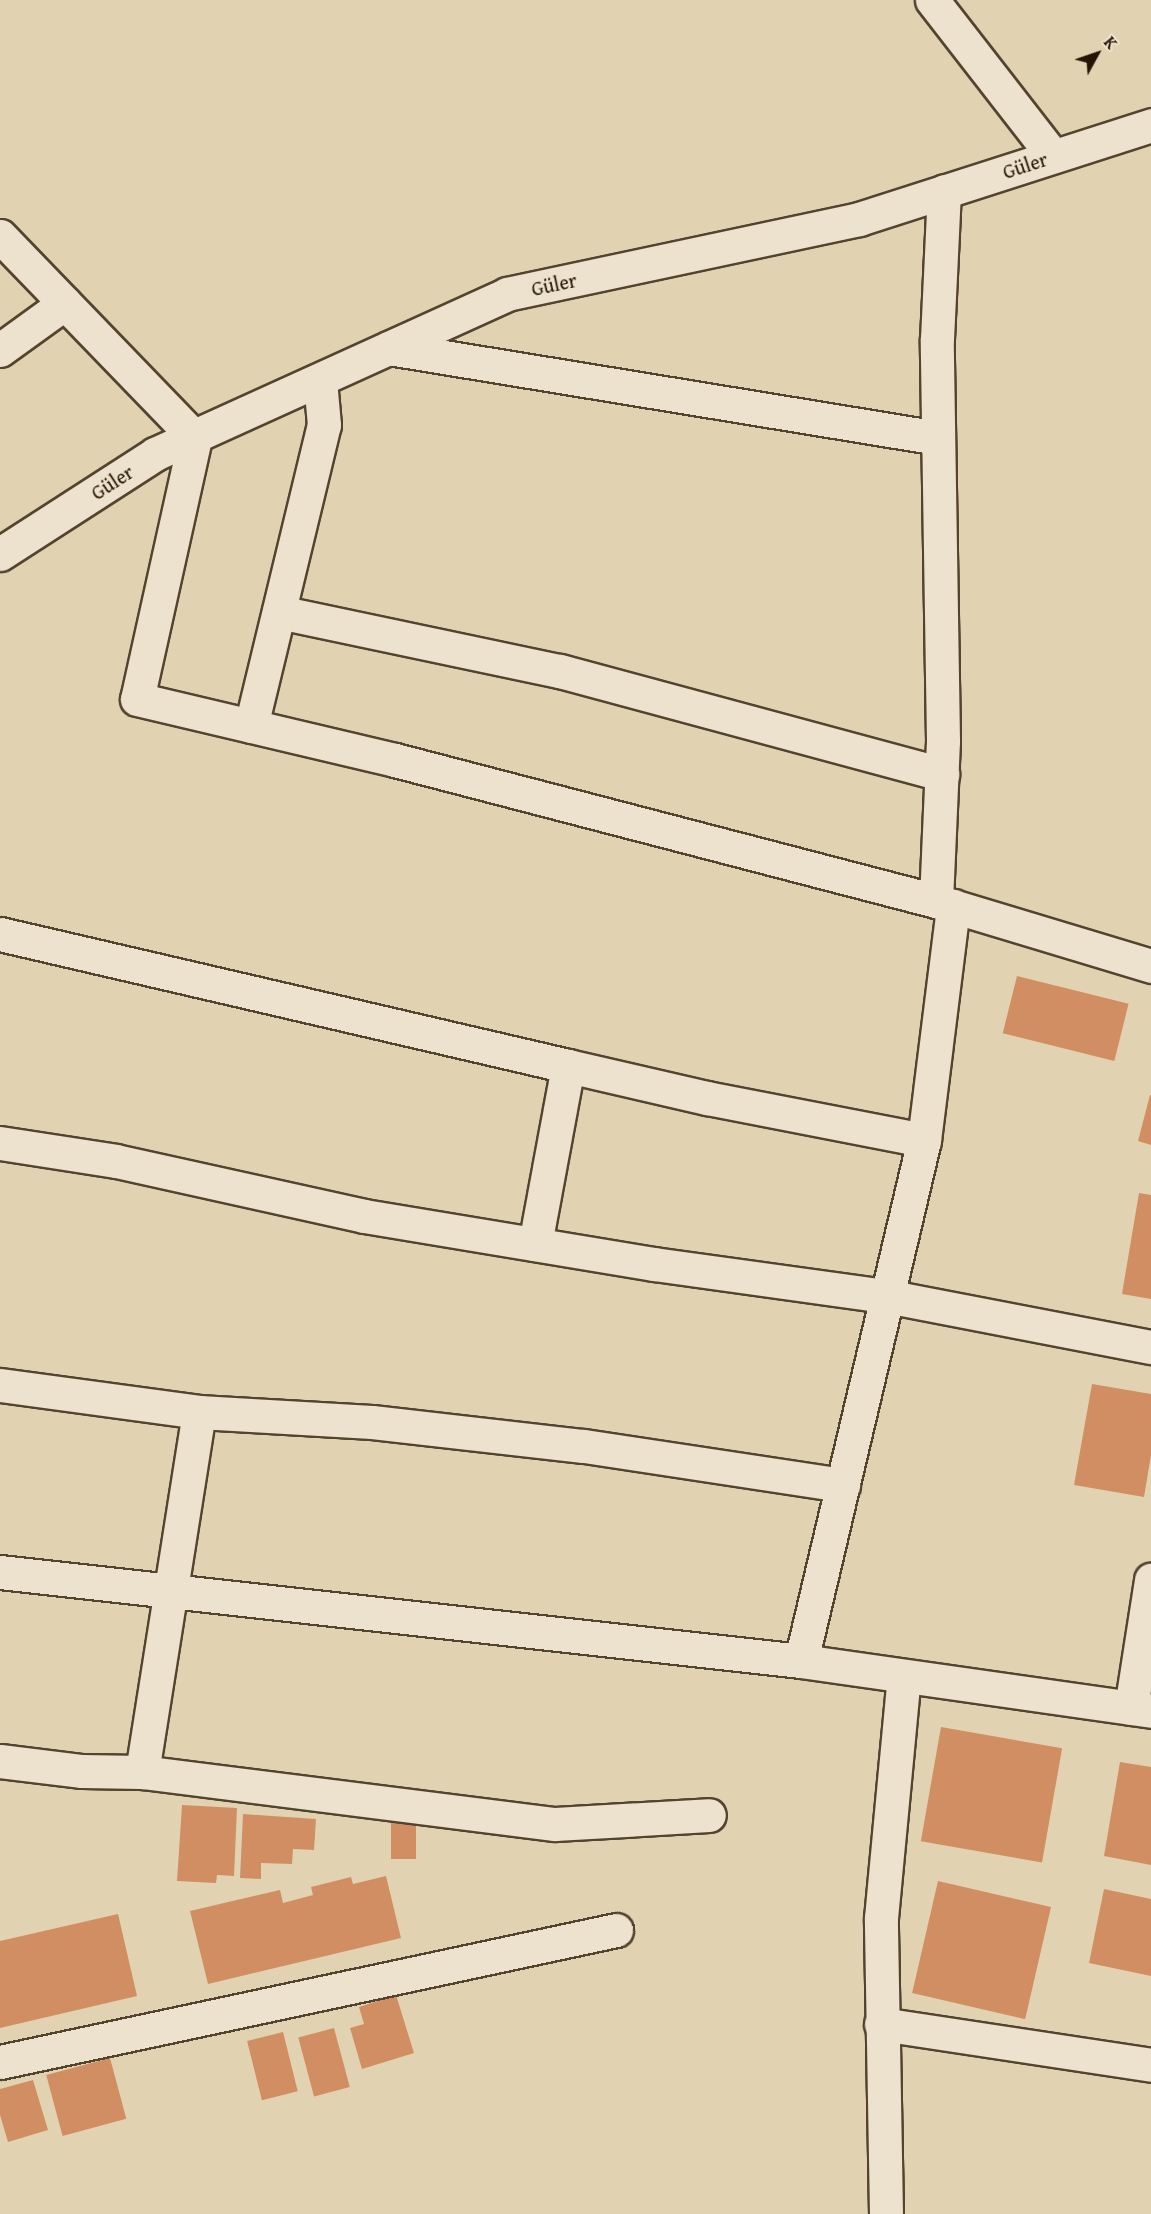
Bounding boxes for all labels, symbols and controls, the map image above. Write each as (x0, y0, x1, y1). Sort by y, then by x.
north arrow (1067, 24, 1127, 84)
text: K (1098, 31, 1123, 54)
street label: Güler (999, 147, 1051, 183)
street label: Güler (529, 267, 579, 301)
street label: Güler (86, 459, 138, 505)

